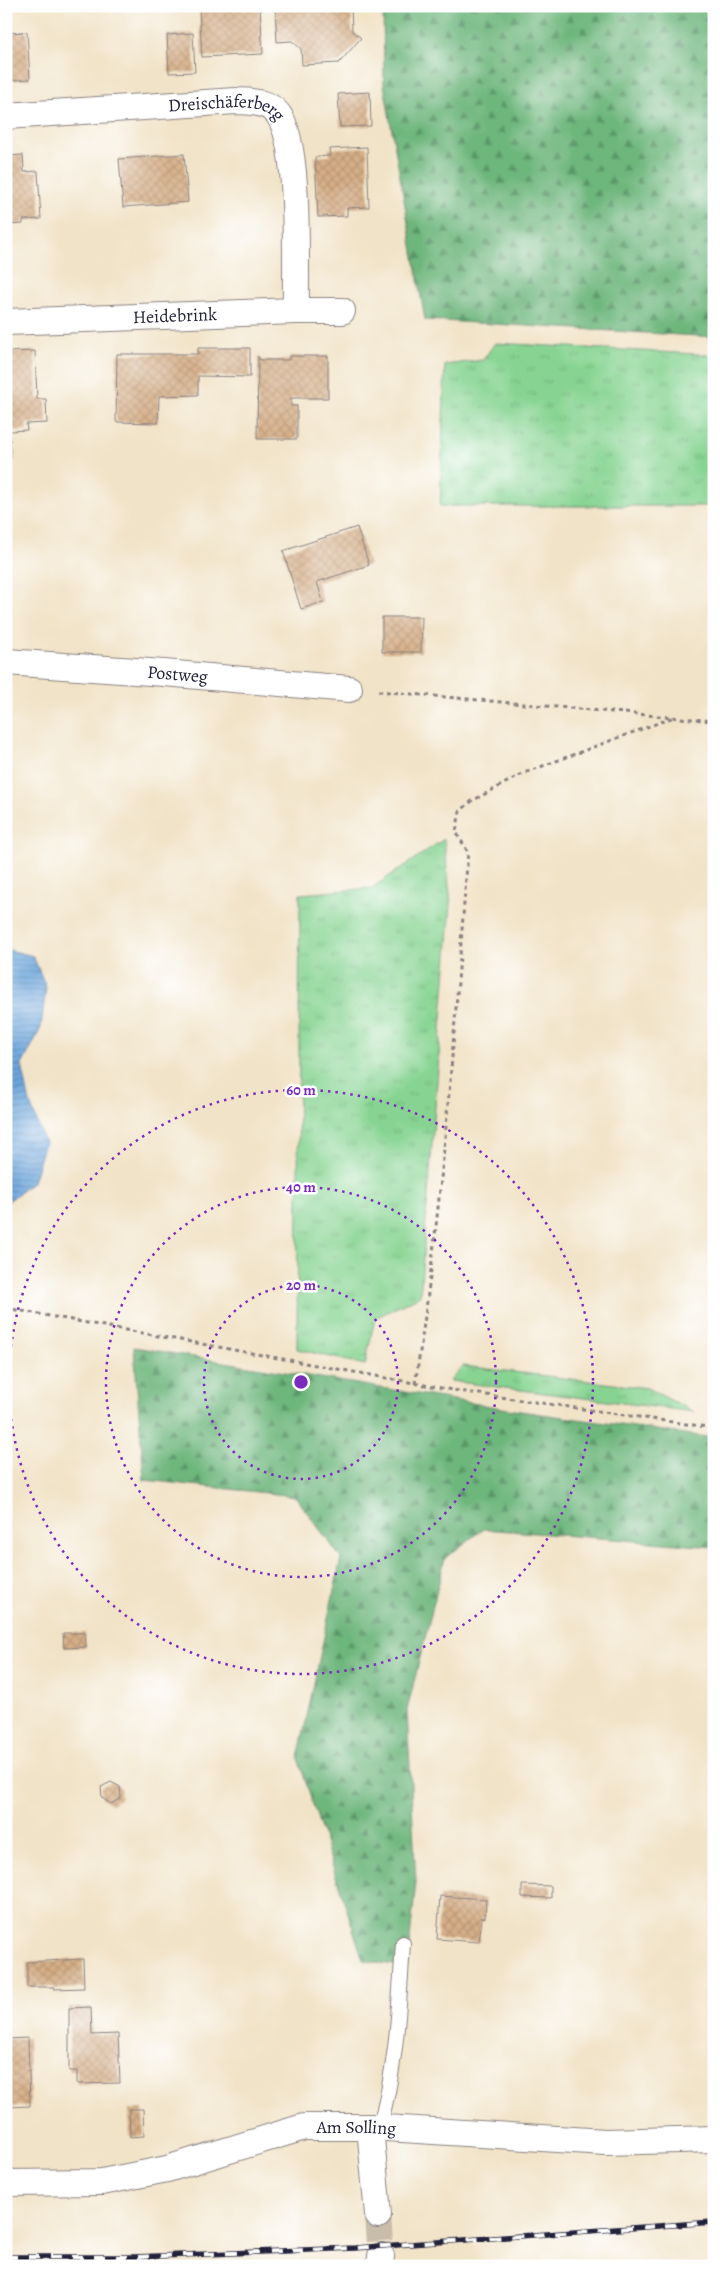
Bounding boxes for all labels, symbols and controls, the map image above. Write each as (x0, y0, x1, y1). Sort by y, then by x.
street label: Dreischäferberg (167, 89, 291, 126)
street label: Heidebrink (132, 302, 217, 329)
street label: Postweg (147, 660, 209, 689)
text: 60 m (286, 1080, 316, 1100)
text: 40 m (286, 1177, 316, 1197)
text: 20 m (286, 1275, 316, 1295)
centre of rings (292, 1373, 310, 1391)
street label: Am Solling (316, 2115, 397, 2141)

